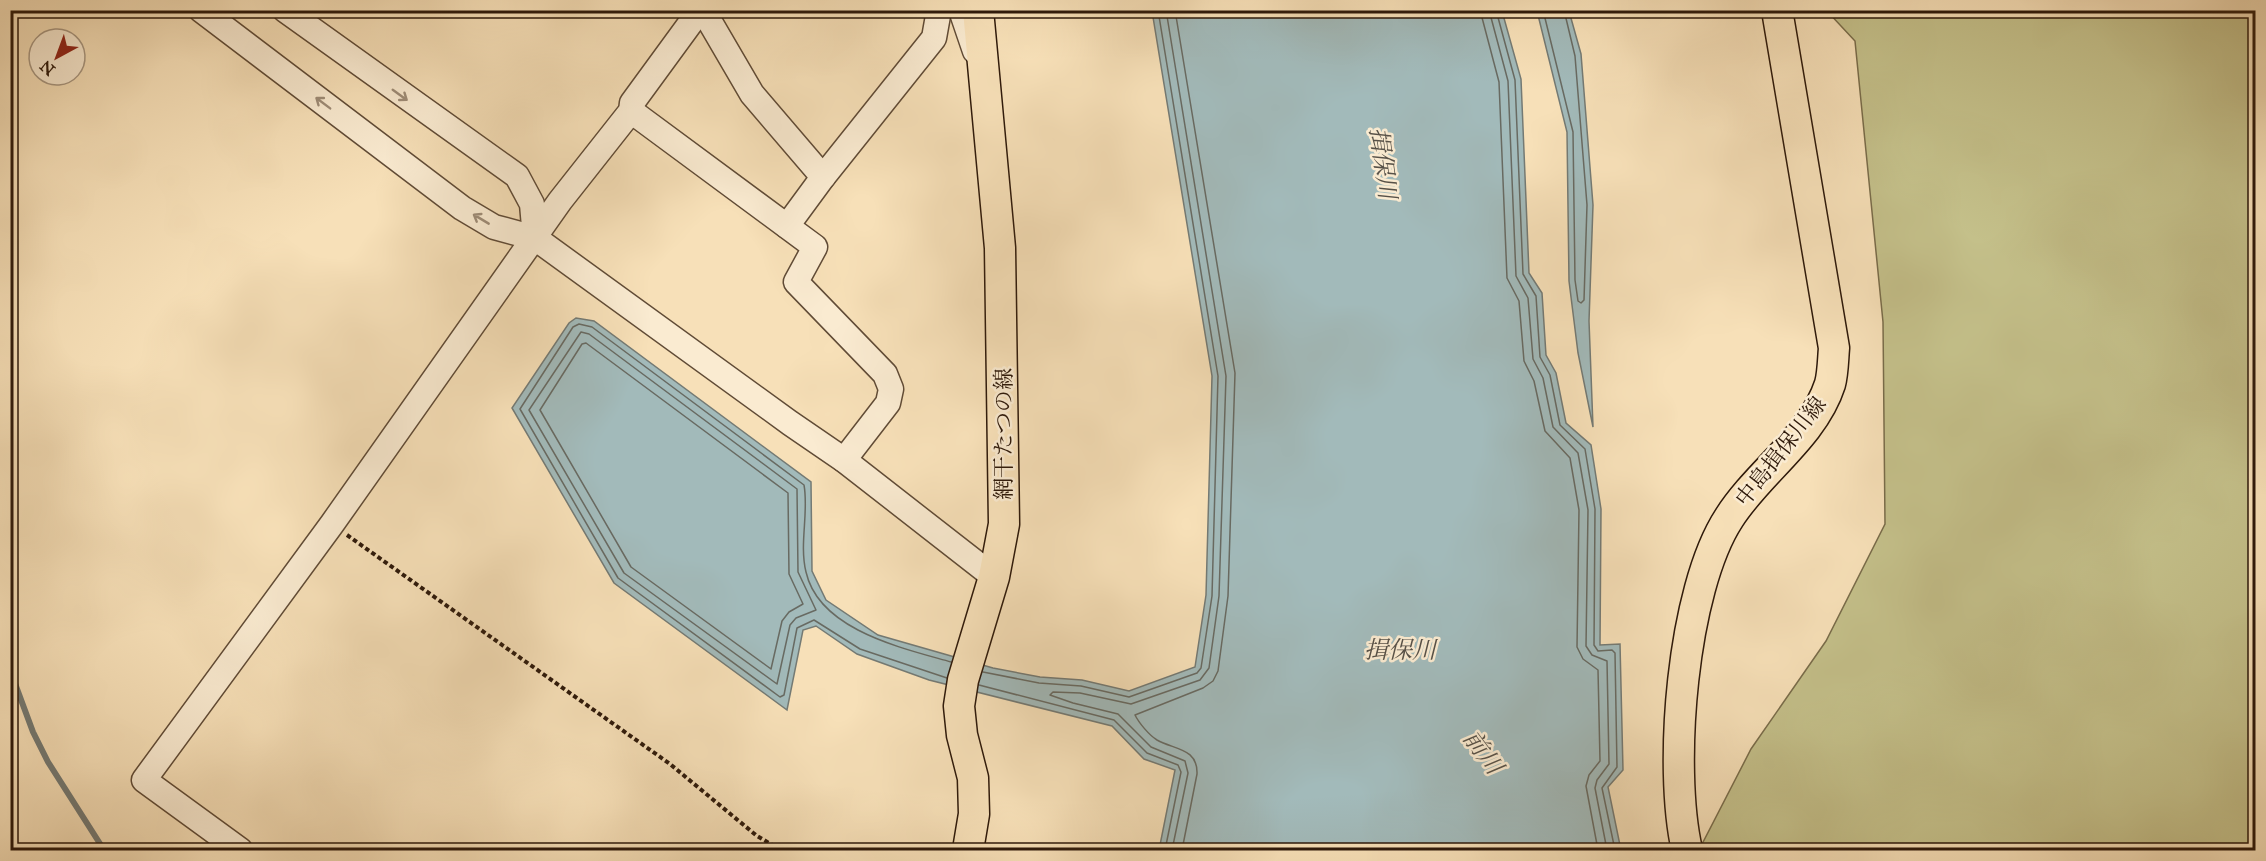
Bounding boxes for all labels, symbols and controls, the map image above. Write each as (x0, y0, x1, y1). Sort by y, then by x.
north arrow (27, 27, 87, 87)
text: N (36, 56, 59, 80)
one-way arrow (392, 89, 408, 101)
one-way arrow (316, 97, 332, 110)
water label: 揖保川 (1363, 125, 1403, 204)
one-way arrow (473, 212, 490, 224)
street label: 網干たつの線 (990, 368, 1017, 500)
street label: 中島揖保川線 (1729, 391, 1832, 512)
water label: 揖保川 (1364, 635, 1439, 665)
water label: 前川 (1457, 724, 1511, 783)

